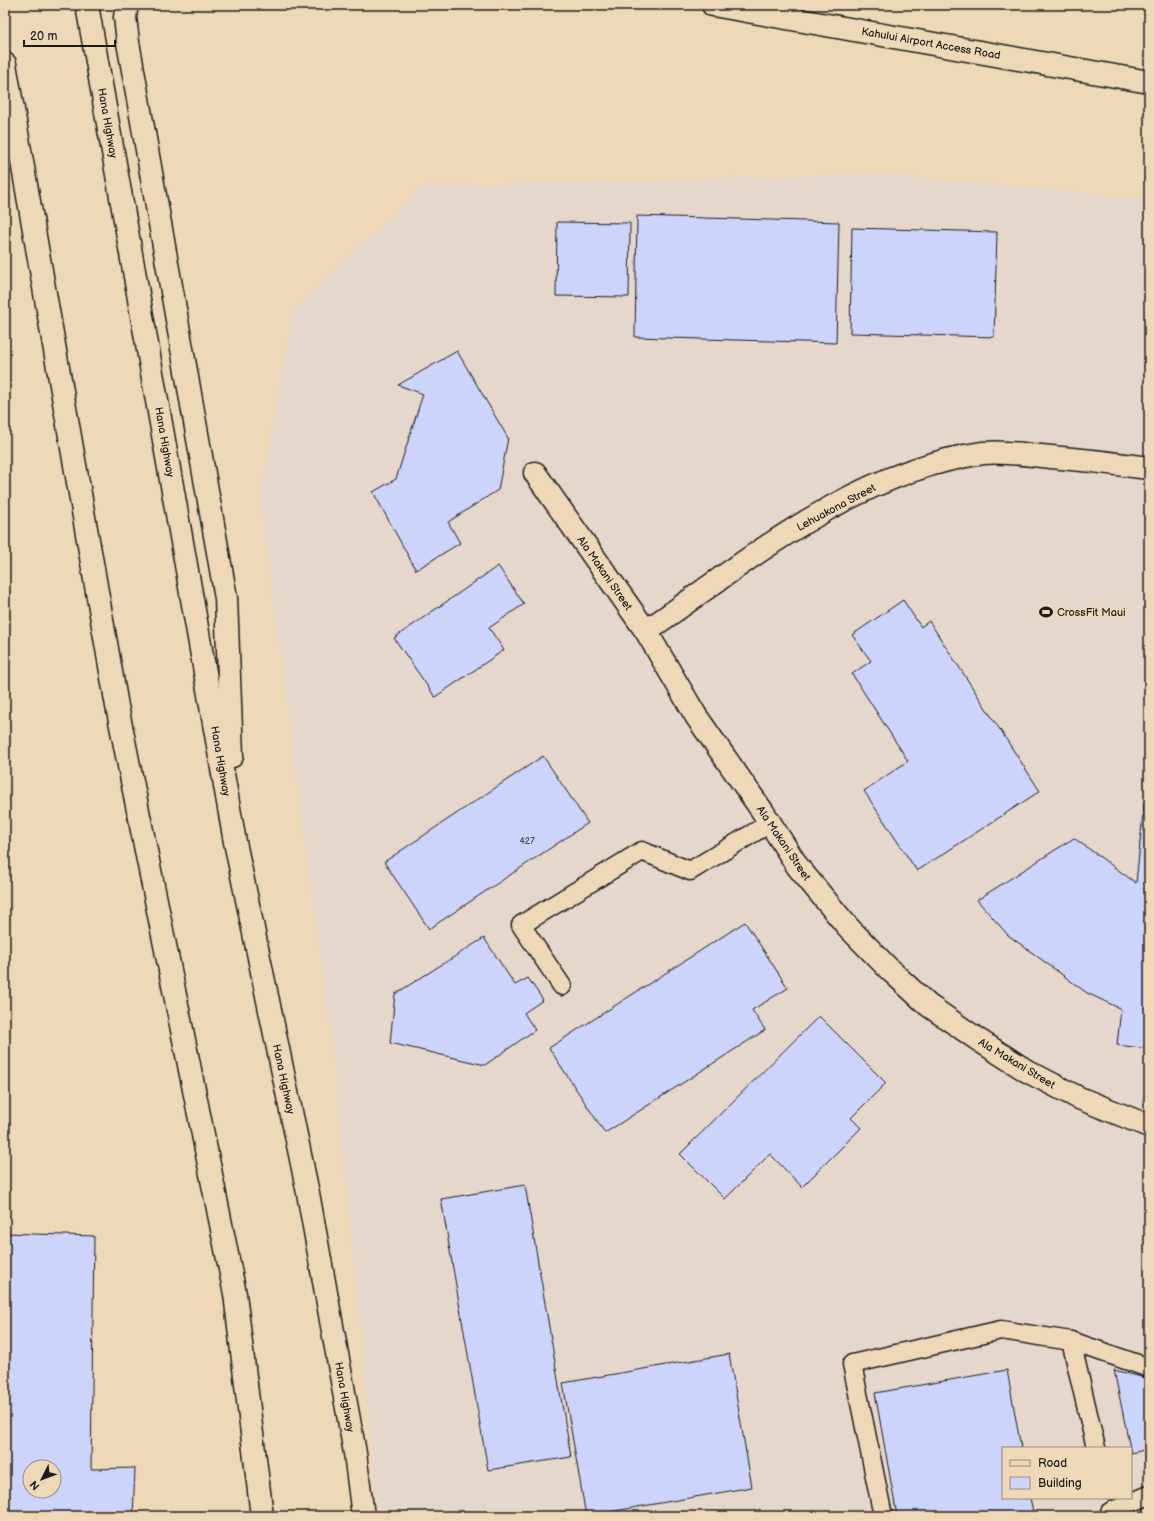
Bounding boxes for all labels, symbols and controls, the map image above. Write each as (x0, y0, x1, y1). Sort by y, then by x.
scale bar (24, 22, 115, 48)
street label: Kahului Airport Access Road (860, 25, 1001, 62)
text: 20 m (30, 29, 57, 44)
street label: Hana Highway (95, 87, 120, 159)
street label: Hana Highway (152, 406, 177, 478)
street label: Lehuakona Street (794, 481, 879, 534)
street label: Ala Makani Street (574, 534, 635, 613)
sports icon: CrossFit Maui (1038, 604, 1054, 620)
place label: CrossFit Maui (1057, 606, 1126, 619)
street label: Hana Highway (208, 725, 233, 797)
street label: Ala Makani Street (754, 804, 814, 884)
house number: 427 (519, 836, 535, 847)
street label: Ala Makani Street (976, 1035, 1058, 1092)
street label: Hana Highway (270, 1043, 297, 1115)
street label: Hana Highway (332, 1361, 357, 1433)
legend (1002, 1447, 1132, 1499)
text: Road (1038, 1456, 1067, 1471)
north arrow (22, 1459, 62, 1499)
text: Building (1038, 1476, 1082, 1491)
text: N (27, 1478, 43, 1493)

